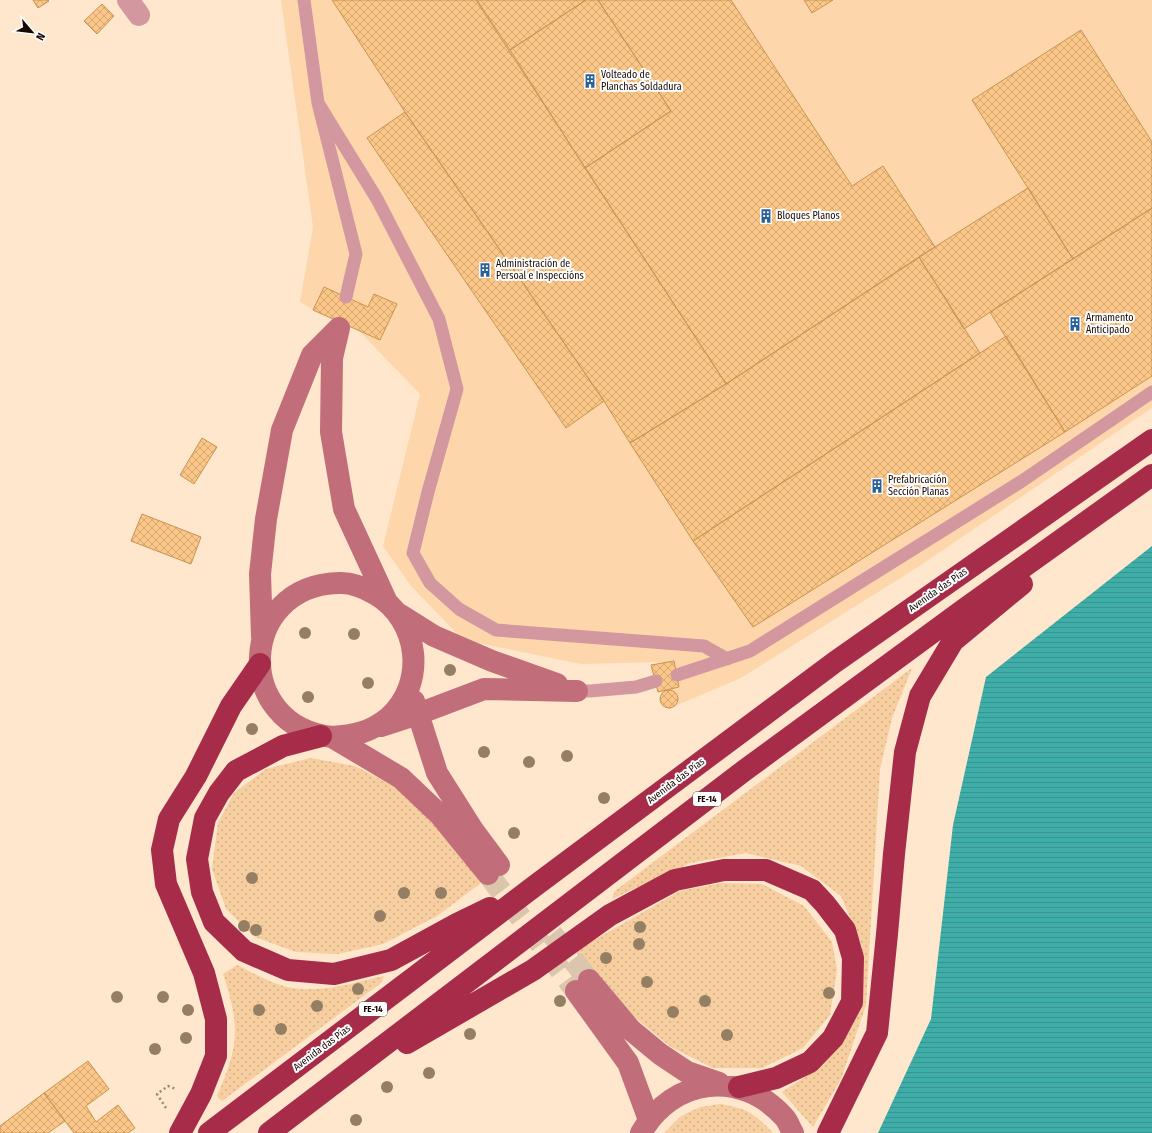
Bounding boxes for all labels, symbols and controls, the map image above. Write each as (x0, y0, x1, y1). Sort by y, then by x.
north arrow (12, 12, 52, 52)
text: N (33, 30, 48, 42)
place label: Volteado de Planchas Soldadura (601, 69, 682, 93)
building icon: Volteado de Planchas Soldadura (582, 73, 598, 89)
building icon: Bloques Planos (758, 208, 774, 224)
place label: Bloques Planos (777, 210, 840, 222)
place label: Administración de Persoal e Inspeccións (496, 258, 584, 282)
building icon: Administración de Persoal e Inspeccións (477, 262, 493, 278)
place label: Armamento Anticipado (1086, 312, 1134, 336)
building icon: Armamento Anticipado (1067, 316, 1083, 332)
place label: Prefabricación Sección Planas (888, 474, 949, 498)
building icon: Prefabricación Sección Planas (869, 478, 885, 494)
street label: Avenida das Pías (906, 565, 970, 615)
street label: Avenida das Pías (644, 755, 707, 806)
road number: FE-14 (693, 792, 721, 806)
road number: FE-14 (359, 1002, 387, 1016)
street label: Avenida das Pías (290, 1022, 353, 1073)

